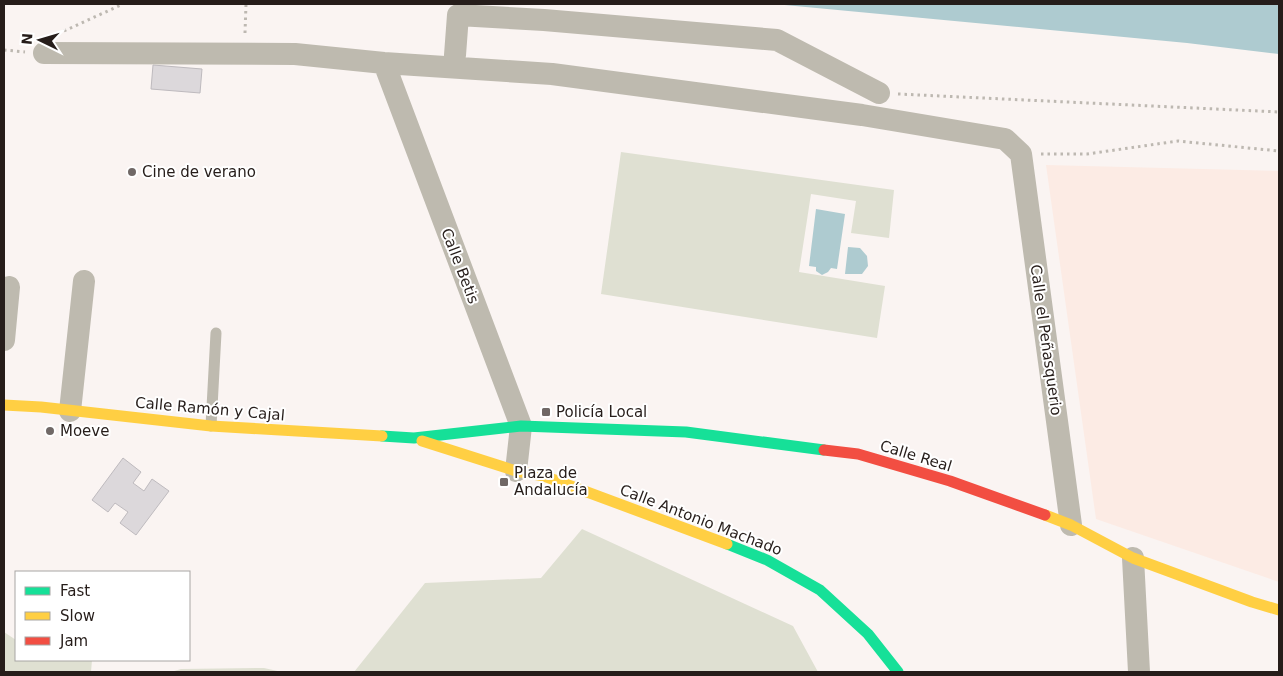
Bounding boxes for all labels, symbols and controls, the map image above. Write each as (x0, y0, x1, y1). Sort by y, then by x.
north arrow (15, 15, 65, 65)
text: N (19, 32, 36, 45)
place label: Cine de verano (142, 163, 256, 181)
marker: Cine de verano (126, 166, 138, 178)
street label: Calle Betis (437, 226, 483, 306)
street label: Calle el Peñasquerio (1026, 263, 1066, 417)
street label: Calle Ramón y Cajal (134, 393, 286, 425)
place label: Policía Local (556, 403, 647, 421)
marker: Policía Local (540, 406, 552, 418)
place label: Moeve (60, 422, 109, 440)
marker: Moeve (44, 425, 56, 437)
street label: Calle Real (878, 437, 954, 475)
place label: Plaza de Andalucía (514, 464, 588, 499)
marker: Plaza de Andalucía (498, 476, 510, 488)
street label: Calle Antonio Machado (617, 481, 785, 559)
legend (15, 571, 190, 661)
text: Fast (60, 582, 90, 600)
text: Slow (60, 607, 95, 625)
text: Jam (59, 632, 88, 650)

